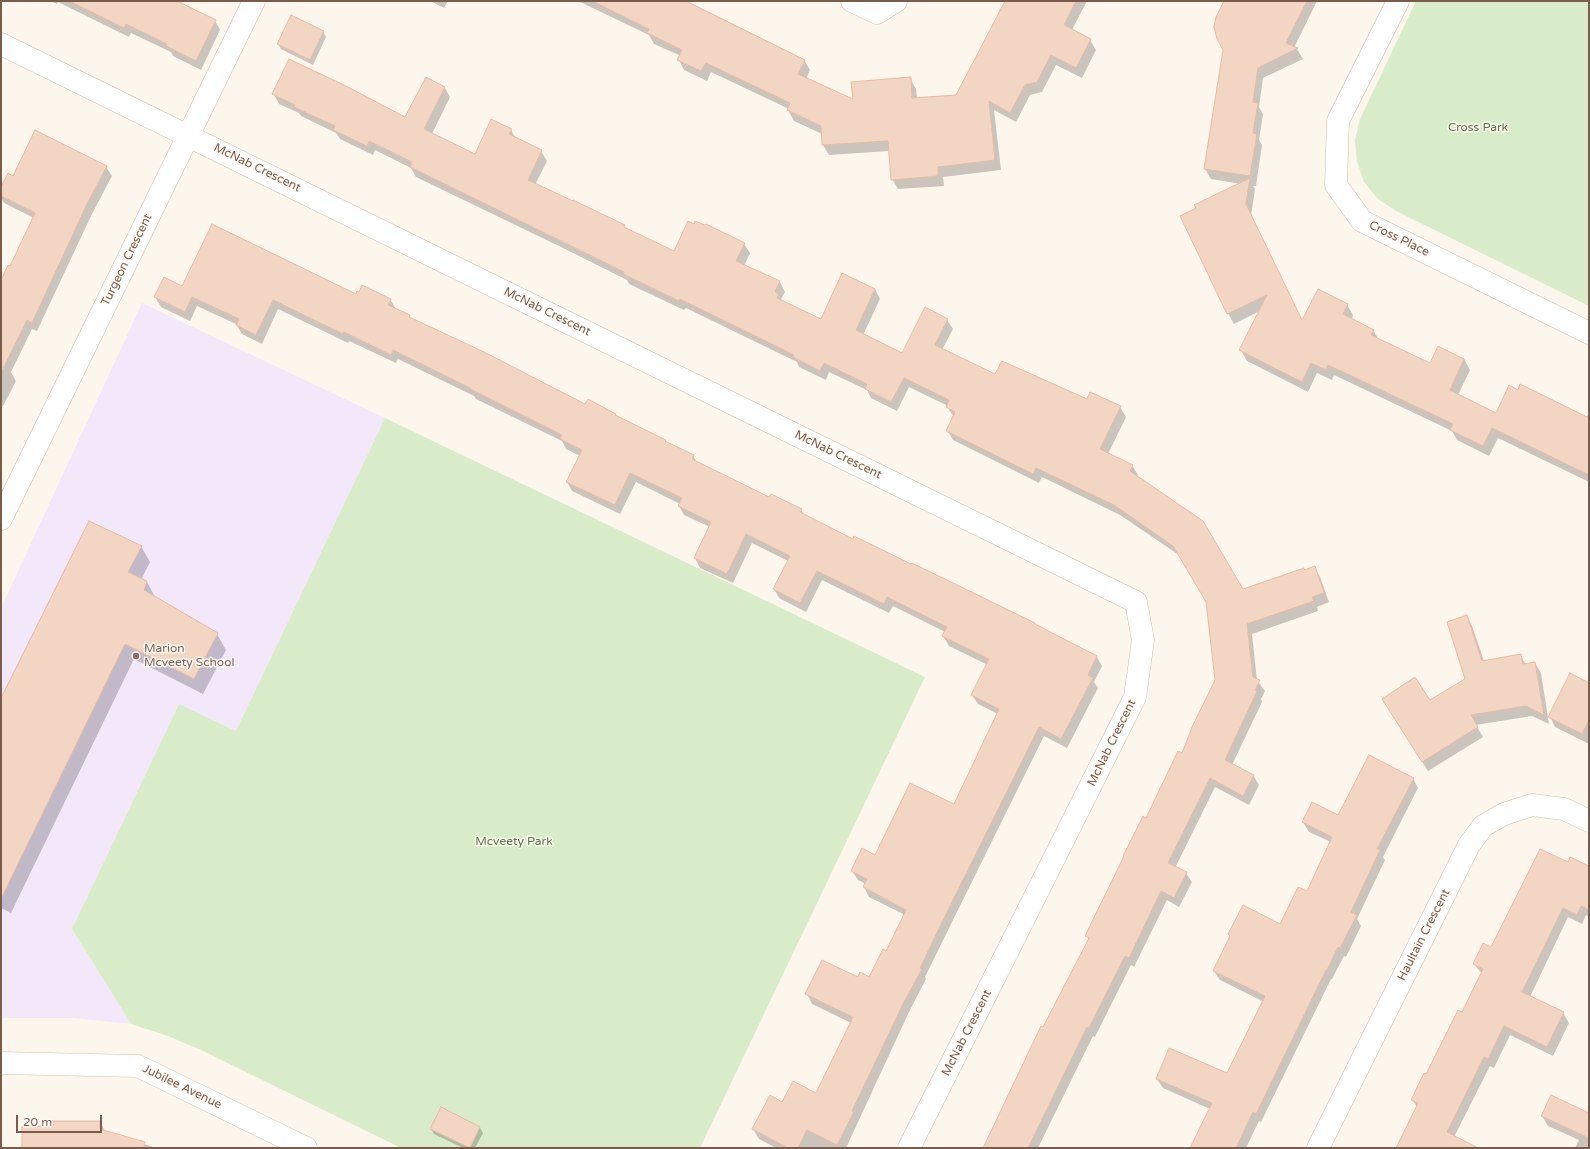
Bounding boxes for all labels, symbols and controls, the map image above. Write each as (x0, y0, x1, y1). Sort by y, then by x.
park label: Cross Park (1448, 121, 1508, 135)
street label: McNab Crescent (211, 141, 303, 195)
street label: Turgeon Crescent (98, 212, 156, 308)
street label: Cross Place (1366, 218, 1432, 260)
street label: McNab Crescent (501, 285, 593, 339)
street label: McNab Crescent (792, 428, 884, 482)
place label: Marion Mcveety School (144, 642, 234, 670)
marker: Marion Mcveety School (131, 651, 141, 661)
street label: McNab Crescent (1085, 697, 1139, 789)
park label: Mcveety Park (475, 835, 553, 849)
street label: Haultain Crescent (1395, 887, 1453, 983)
street label: McNab Crescent (939, 987, 995, 1079)
street label: Jubilee Avenue (140, 1062, 224, 1112)
scale bar (18, 1107, 104, 1133)
text: 20 m (23, 1115, 52, 1129)

